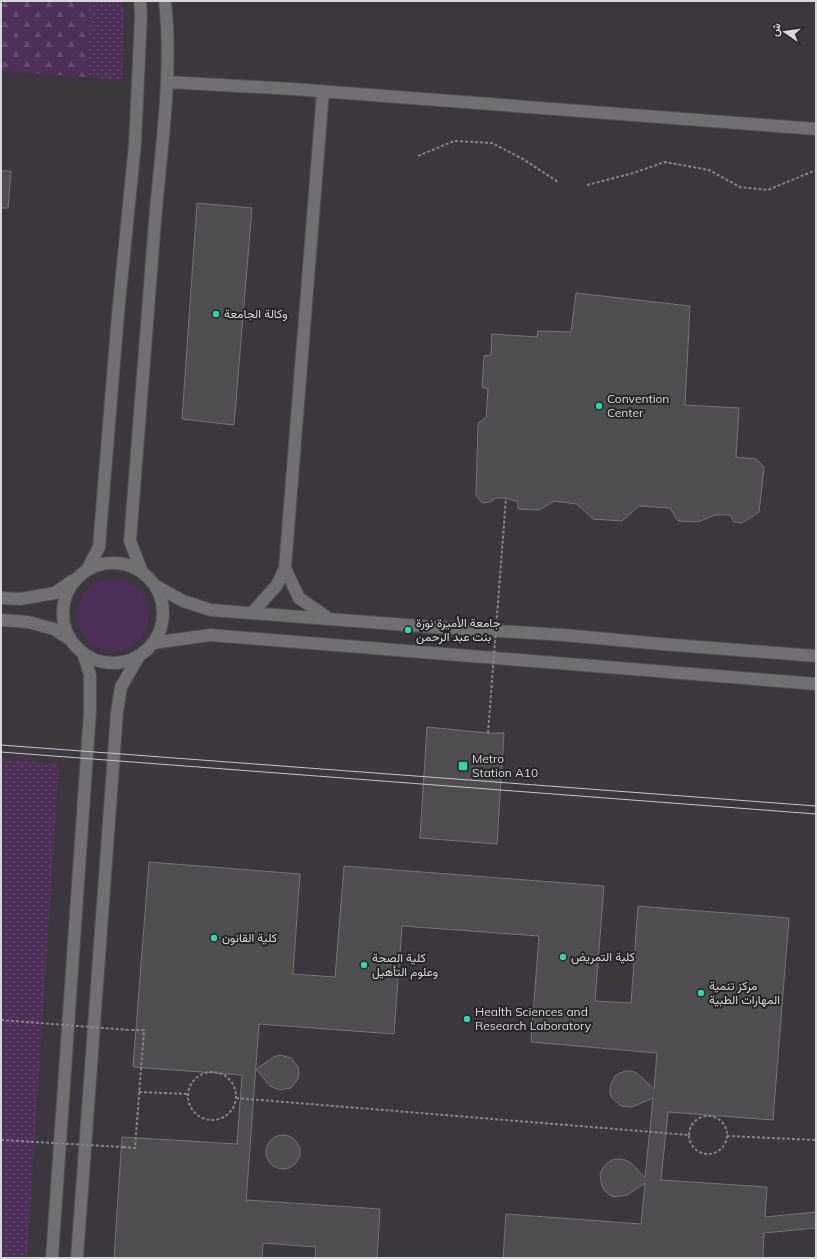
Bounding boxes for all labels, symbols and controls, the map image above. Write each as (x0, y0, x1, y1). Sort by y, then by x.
north arrow (765, 12, 805, 52)
text: ش (767, 22, 784, 38)
place label: وكالة الجامعة (224, 306, 288, 322)
marker: وكالة الجامعة (211, 309, 221, 319)
place label: Convention Center (607, 391, 669, 420)
marker: Convention Center (594, 401, 604, 411)
place label: جامعة الأميرة نورة بنت عبد الرحمن (416, 615, 501, 645)
marker: جامعة الأميرة نورة بنت عبد الرحمن (403, 625, 413, 635)
place label: Metro Station A10 (472, 751, 538, 780)
marker: Metro Station A10 (457, 760, 469, 772)
place label: كلية القانون (222, 930, 277, 946)
marker: كلية القانون (209, 933, 219, 943)
place label: كلية التمريض (571, 949, 635, 965)
place label: كلية الصحة وعلوم التأهيل (372, 950, 438, 980)
marker: كلية التمريض (558, 952, 568, 962)
marker: كلية الصحة وعلوم التأهيل (359, 960, 369, 970)
place label: مركز تنمية المهارات الطبية (709, 978, 780, 1008)
marker: مركز تنمية المهارات الطبية (696, 988, 706, 998)
place label: Health Sciences and Research Laboratory (475, 1004, 592, 1033)
marker: Health Sciences and Research Laboratory (462, 1014, 472, 1024)

